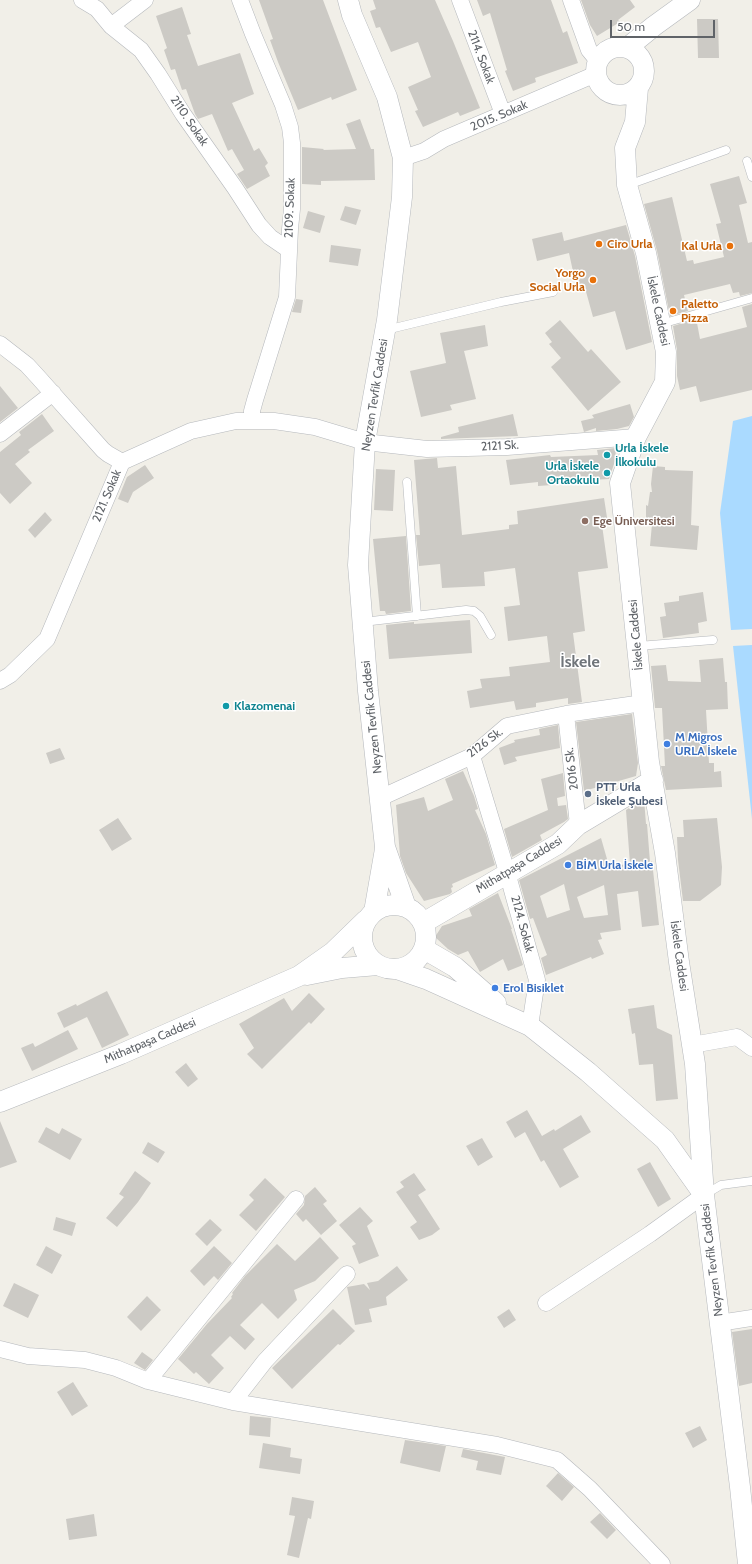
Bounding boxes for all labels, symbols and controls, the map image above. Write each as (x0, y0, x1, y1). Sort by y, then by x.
scale bar (612, 12, 717, 38)
text: 50 m (617, 19, 645, 34)
street label: 2114. Sokak (464, 28, 498, 86)
street label: 2110. Sokak (167, 93, 211, 149)
street label: 2015. Sokak (468, 98, 530, 134)
street label: 2109. Sokak (282, 178, 298, 238)
place label: Ciro Urla (607, 237, 652, 251)
marker: Ciro Urla (594, 239, 604, 249)
place label: Kal Urla (681, 239, 722, 253)
marker: Kal Urla (725, 241, 735, 251)
place label: Yorgo Social Urla (530, 266, 585, 294)
marker: Yorgo Social Urla (588, 275, 598, 285)
street label: İskele Caddesi (644, 275, 672, 347)
place label: Paletto Pizza (681, 297, 718, 325)
marker: Paletto Pizza (668, 306, 678, 316)
street label: Neyzen Tevfik Caddesi (359, 338, 391, 452)
street label: 2121 Sk. (481, 438, 519, 454)
place label: Urla İskele İlkokulu (615, 441, 669, 469)
marker: Urla İskele İlkokulu (602, 450, 612, 460)
place label: Urla İskele Ortaokulu (545, 459, 599, 487)
street label: 2121. Sokak (89, 468, 125, 524)
marker: Urla İskele Ortaokulu (602, 468, 612, 478)
place label: Ege Üniversitesi (593, 514, 675, 528)
marker: Ege Üniversitesi (580, 516, 590, 526)
street label: İskele Caddesi (626, 599, 646, 671)
district label: İskele (560, 652, 600, 672)
street label: Neyzen Tevfik Caddesi (359, 660, 385, 774)
place label: Klazomenai (234, 699, 295, 713)
marker: Klazomenai (221, 701, 231, 711)
street label: 2126 Sk. (464, 725, 506, 761)
place label: M Migros URLA İskele (675, 730, 737, 758)
marker: M Migros URLA İskele (662, 739, 672, 749)
street label: 2016 Sk. (562, 747, 582, 791)
place label: PTT Urla İskele Şubesi (596, 780, 663, 808)
marker: PTT Urla İskele Şubesi (583, 789, 593, 799)
street label: Mithatpaşa Caddesi (473, 833, 565, 897)
place label: BİM Urla İskele (576, 858, 653, 872)
marker: BİM Urla İskele (563, 860, 573, 870)
street label: 2124. Sokak (507, 894, 537, 954)
street label: İskele Caddesi (667, 920, 691, 992)
place label: Erol Bisiklet (503, 981, 564, 995)
marker: Erol Bisiklet (490, 983, 500, 993)
street label: Mithatpaşa Caddesi (102, 1015, 198, 1067)
street label: Neyzen Tevfik Caddesi (698, 1203, 726, 1317)

